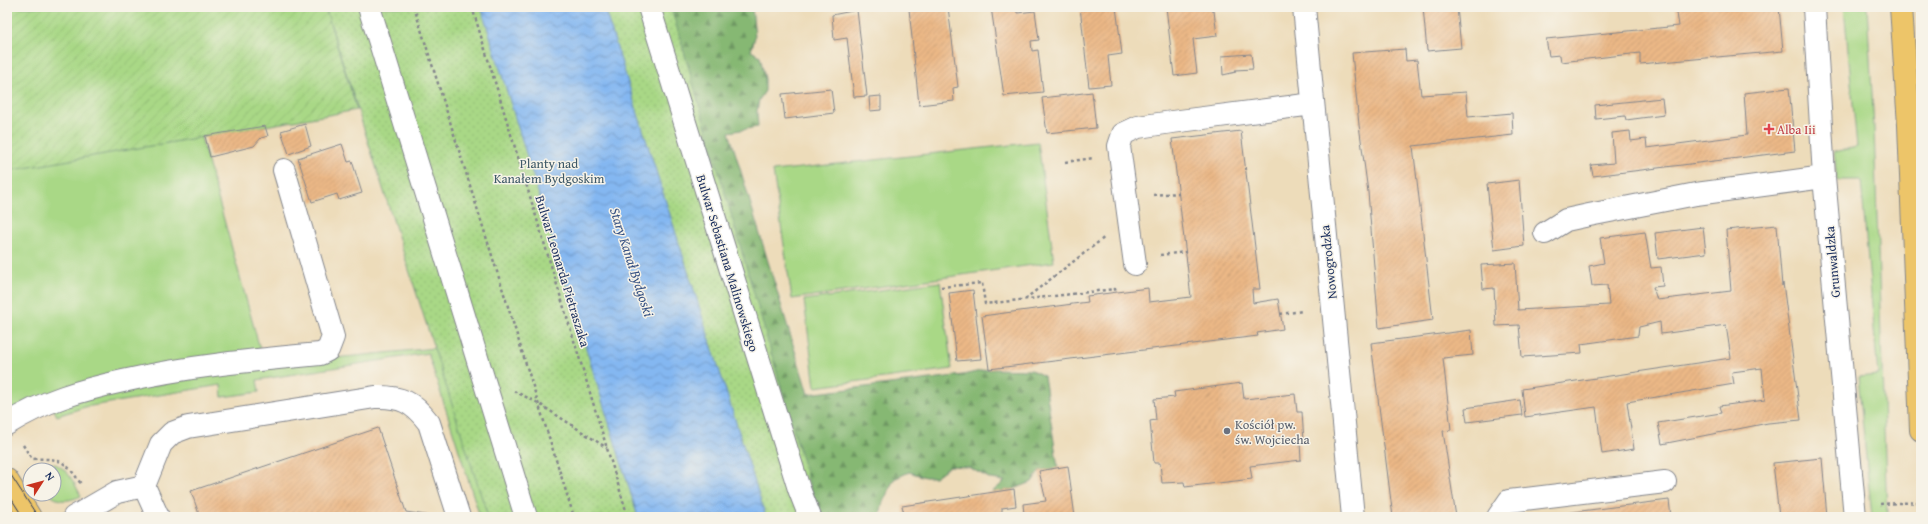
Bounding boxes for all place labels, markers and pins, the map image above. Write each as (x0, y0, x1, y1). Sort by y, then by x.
place label: Alba Iii (1777, 120, 1816, 139)
marker: Alba Iii (1764, 124, 1774, 134)
place label: Kościół pw. św. Wojciecha (1235, 415, 1311, 449)
marker: Kościół pw. św. Wojciecha (1222, 426, 1232, 436)

